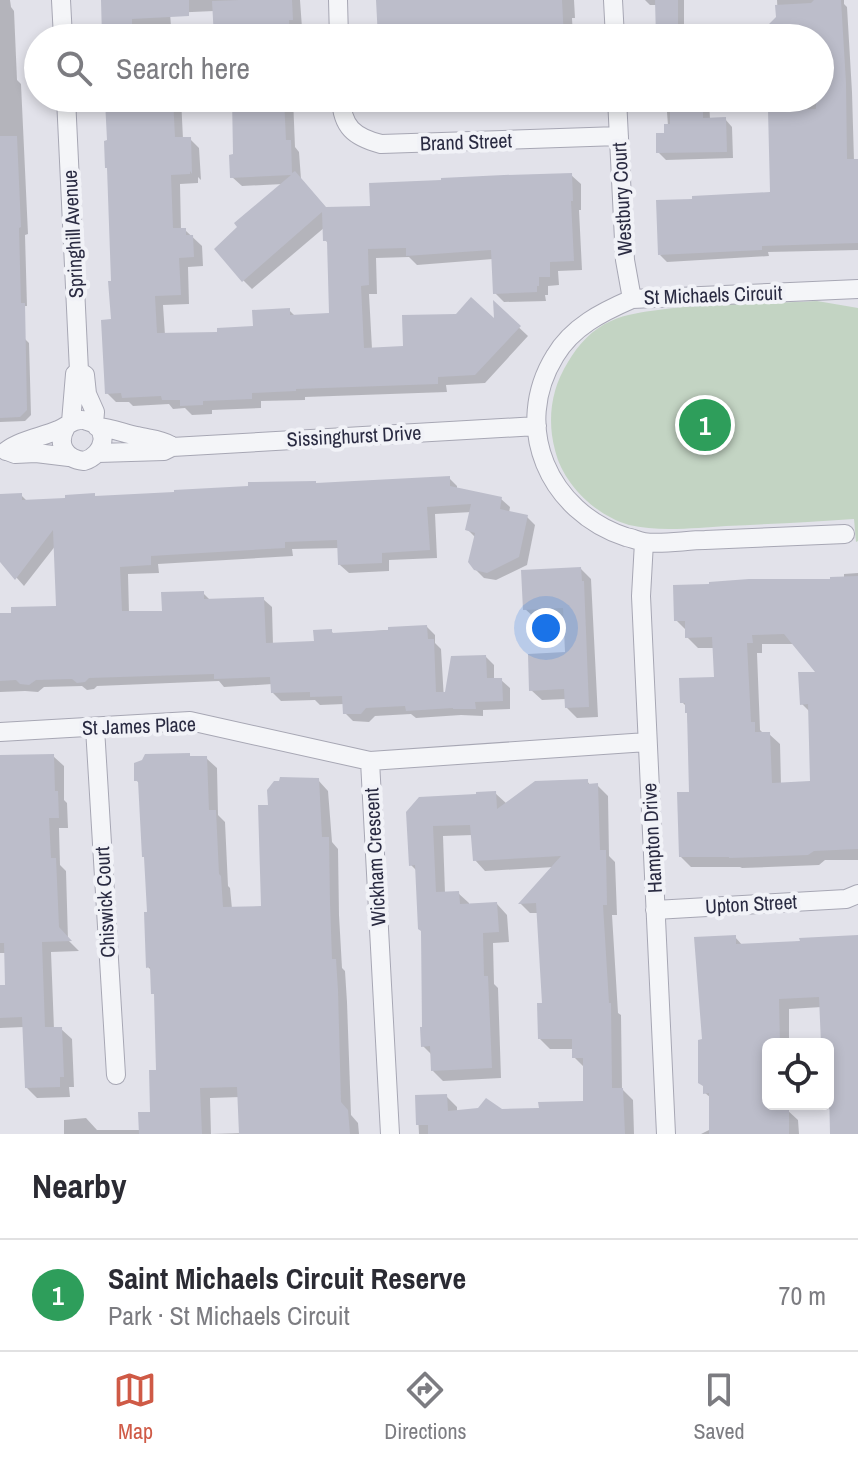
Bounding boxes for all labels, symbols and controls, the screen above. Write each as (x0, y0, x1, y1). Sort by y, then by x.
search box (24, 24, 834, 112)
icon: search (52, 46, 96, 90)
text: Search here (116, 48, 250, 88)
street label: Brand Street (419, 126, 513, 157)
street label: Westbury Court (605, 141, 638, 256)
street label: Springhill Avenue (56, 169, 89, 299)
street label: St Michaels Circuit (643, 279, 783, 310)
pin: 1 (679, 395, 731, 455)
street label: Sissinghurst Drive (286, 418, 422, 453)
your location (526, 608, 566, 648)
street label: St James Place (82, 710, 196, 741)
street label: Hampton Drive (635, 782, 668, 894)
street label: Wickham Crescent (357, 787, 392, 927)
street label: Chiswick Court (88, 845, 121, 958)
street label: Upton Street (704, 888, 798, 919)
map controls (762, 1038, 834, 1110)
button: locate (762, 1038, 834, 1110)
text: Nearby (32, 1163, 127, 1209)
text: Saint Michaels Circuit Reserve (108, 1258, 466, 1298)
text: 1 (52, 1278, 64, 1313)
text: 70 m (779, 1278, 826, 1313)
text: Park · St Michaels Circuit (108, 1298, 350, 1333)
tab: Map (113, 1368, 157, 1446)
tab: Directions (384, 1368, 467, 1446)
tab: Saved (693, 1368, 745, 1446)

